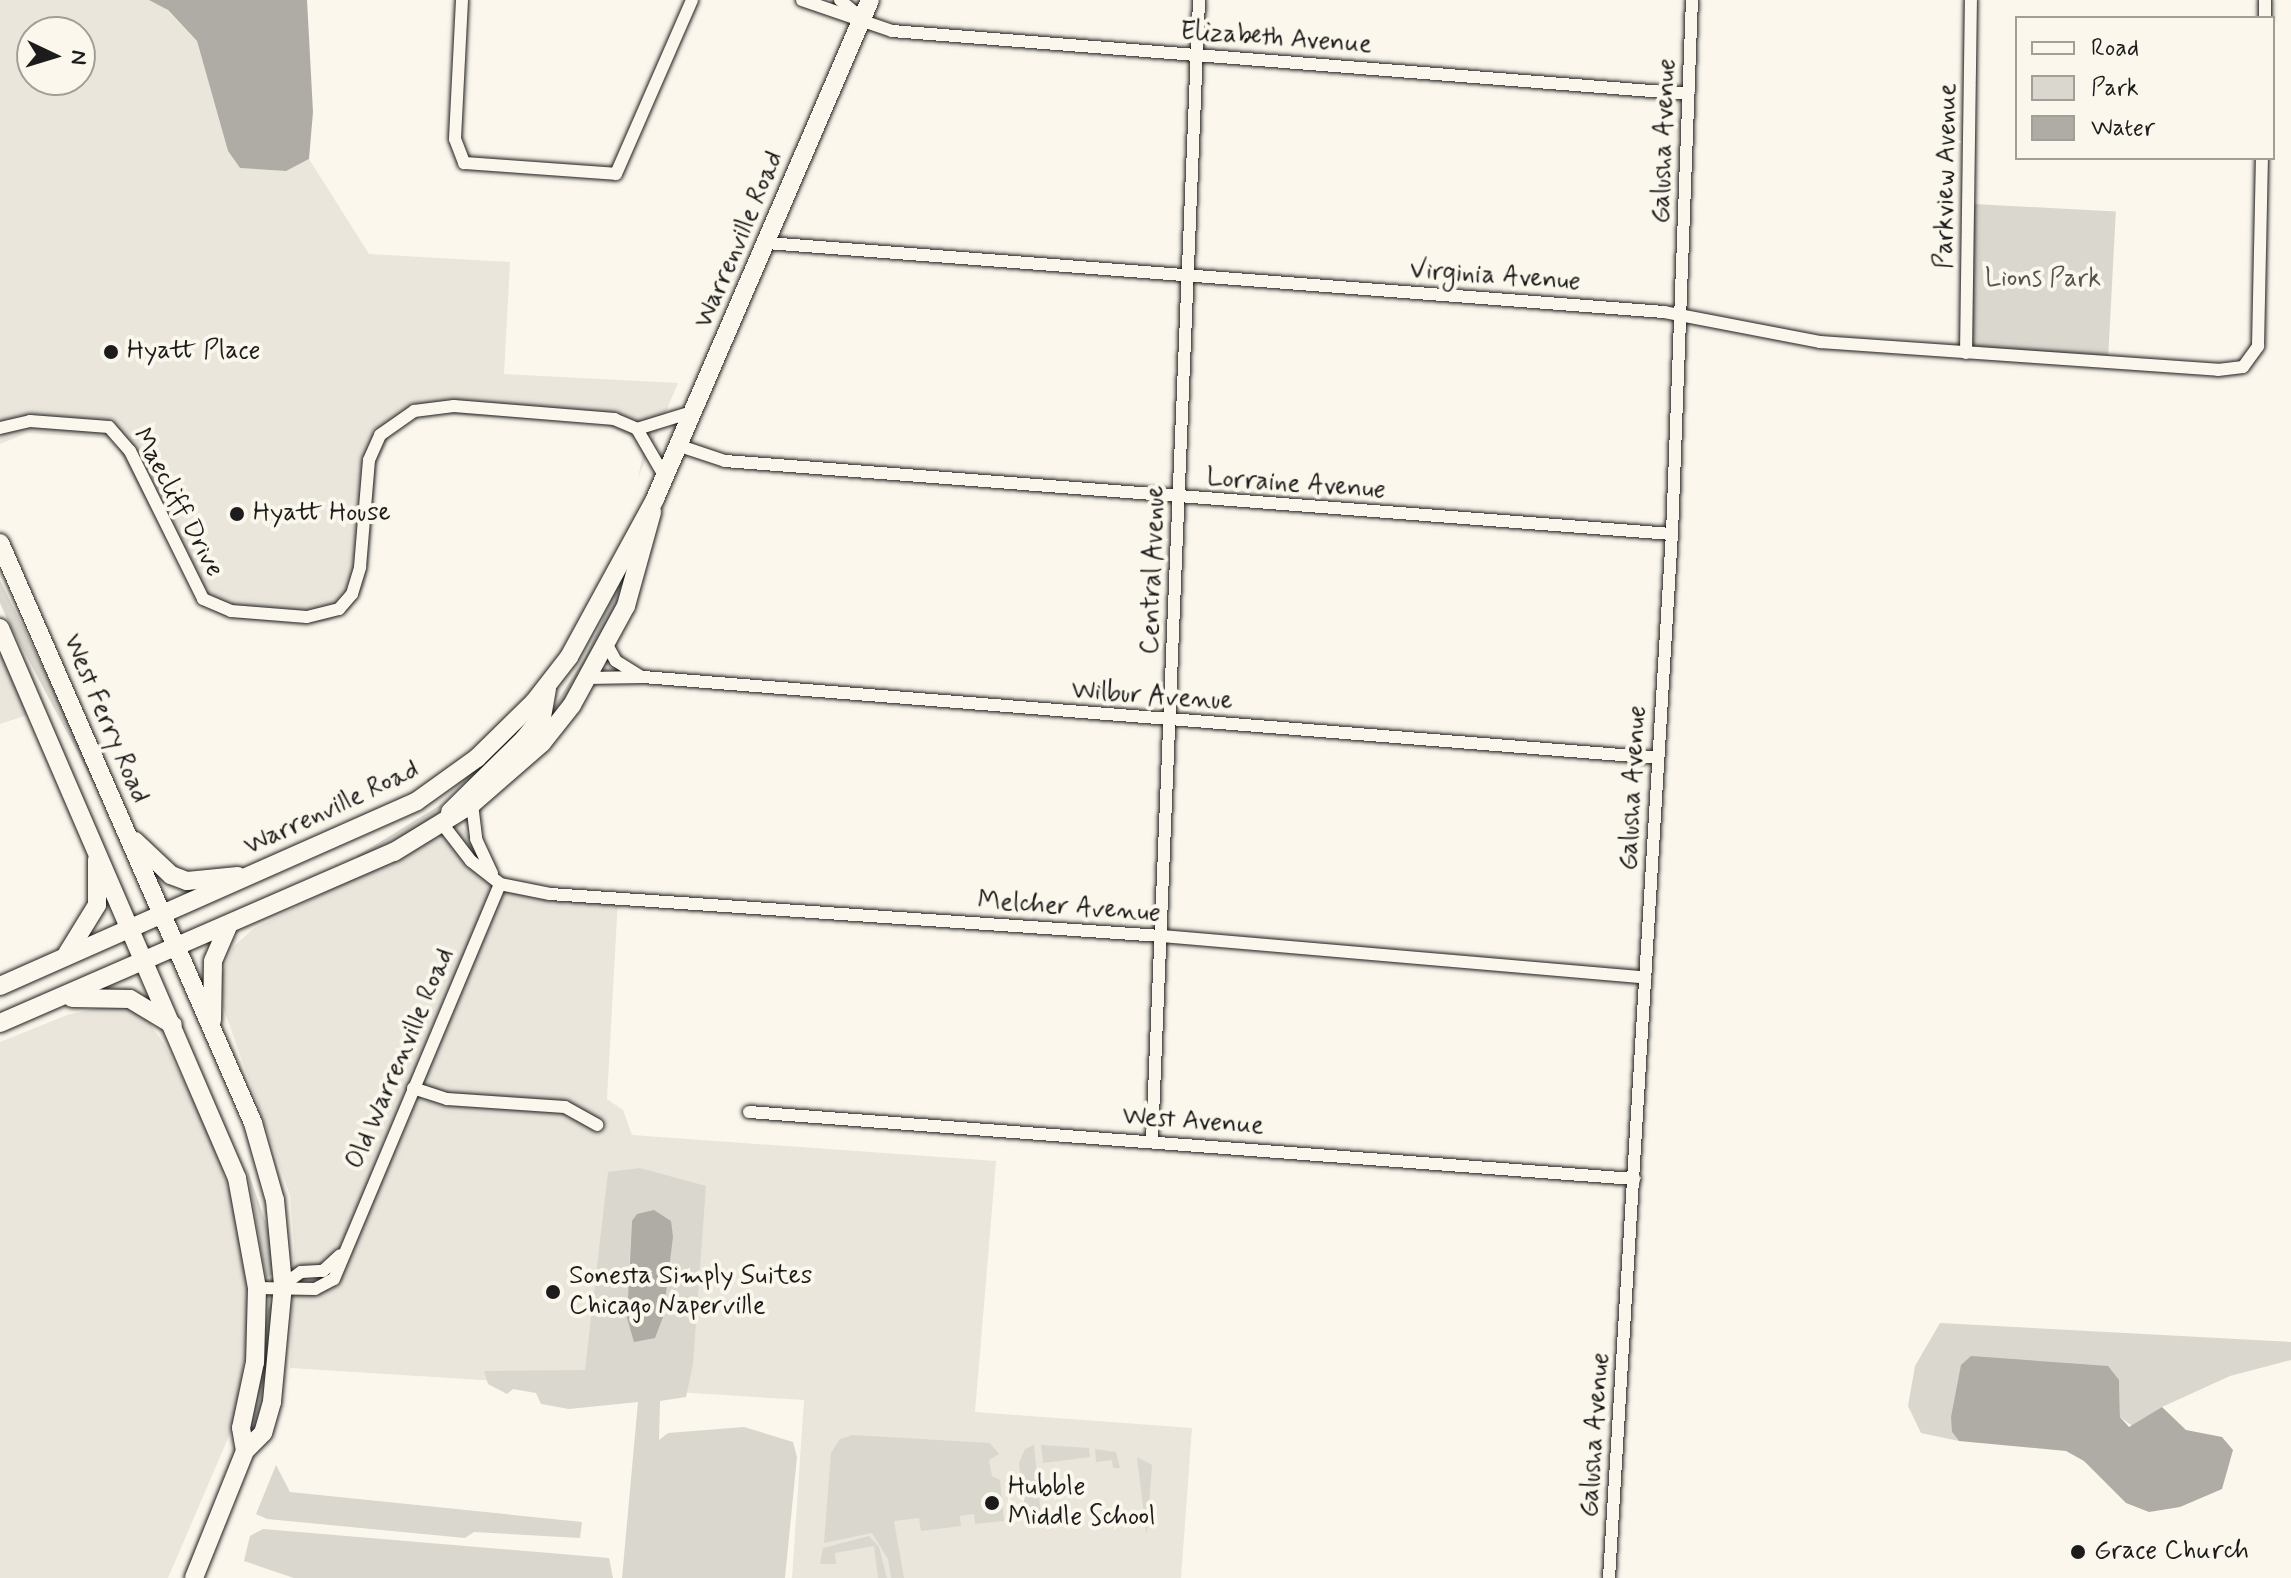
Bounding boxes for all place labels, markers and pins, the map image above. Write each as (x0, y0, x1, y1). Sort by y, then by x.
place label: Hyatt Place (127, 336, 261, 368)
marker: Hyatt Place (102, 343, 120, 361)
place label: Hyatt House (253, 498, 391, 530)
marker: Hyatt House (228, 505, 246, 523)
place label: Sonesta Simply Suites Chicago Naperville (569, 1261, 805, 1322)
marker: Sonesta Simply Suites Chicago Naperville (544, 1283, 562, 1301)
place label: Hubble Middle School (1008, 1472, 1157, 1534)
marker: Hubble Middle School (983, 1494, 1001, 1512)
place label: Grace Church (2094, 1536, 2246, 1568)
marker: Grace Church (2069, 1543, 2087, 1561)

